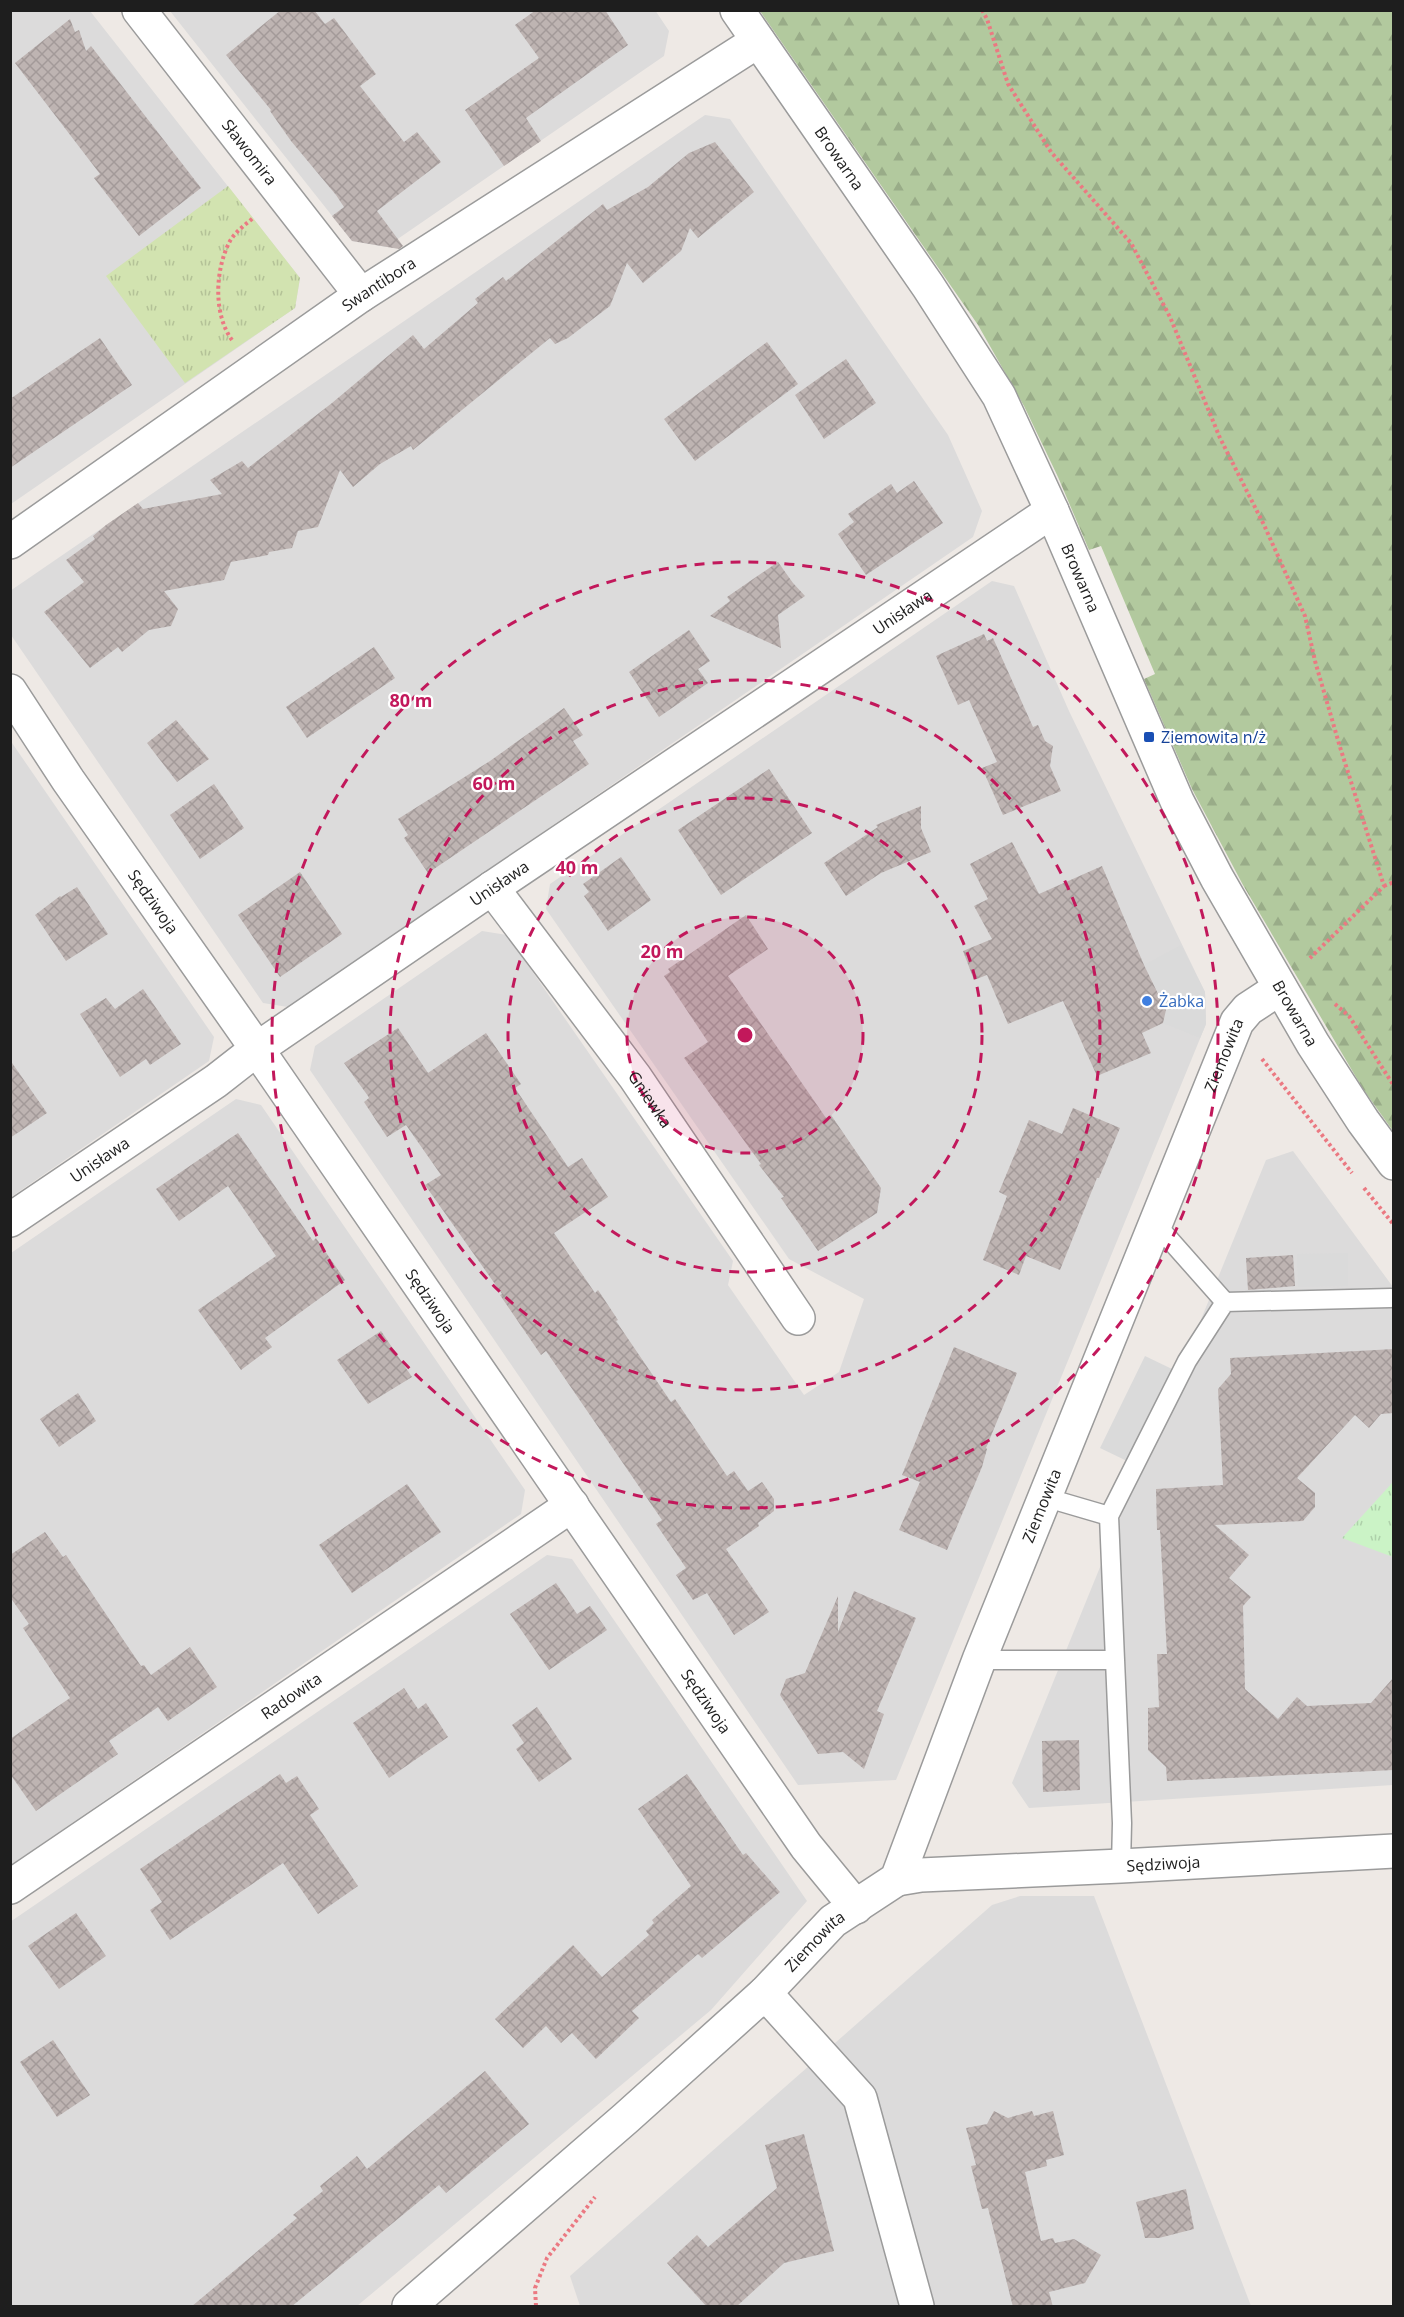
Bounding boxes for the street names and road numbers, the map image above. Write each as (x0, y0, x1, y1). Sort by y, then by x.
street label: Sławomira (217, 114, 282, 190)
street label: Browarna (810, 122, 869, 194)
street label: Swantibora (337, 252, 420, 316)
street label: Browarna (1056, 540, 1105, 616)
street label: Unisława (868, 584, 936, 640)
street label: Unisława (465, 855, 533, 911)
street label: Sędziwoja (123, 865, 184, 938)
street label: Browarna (1267, 976, 1323, 1050)
street label: Ziemowita (1199, 1015, 1248, 1095)
street label: Gniewka (623, 1067, 677, 1132)
street label: Unisława (65, 1132, 134, 1188)
street label: Sędziwoja (401, 1264, 461, 1338)
street label: Ziemowita (1017, 1466, 1066, 1546)
street label: Sędziwoja (676, 1665, 736, 1738)
street label: Radowita (256, 1667, 326, 1724)
street label: Sędziwoja (1126, 1851, 1201, 1877)
street label: Ziemowita (780, 1905, 849, 1976)

